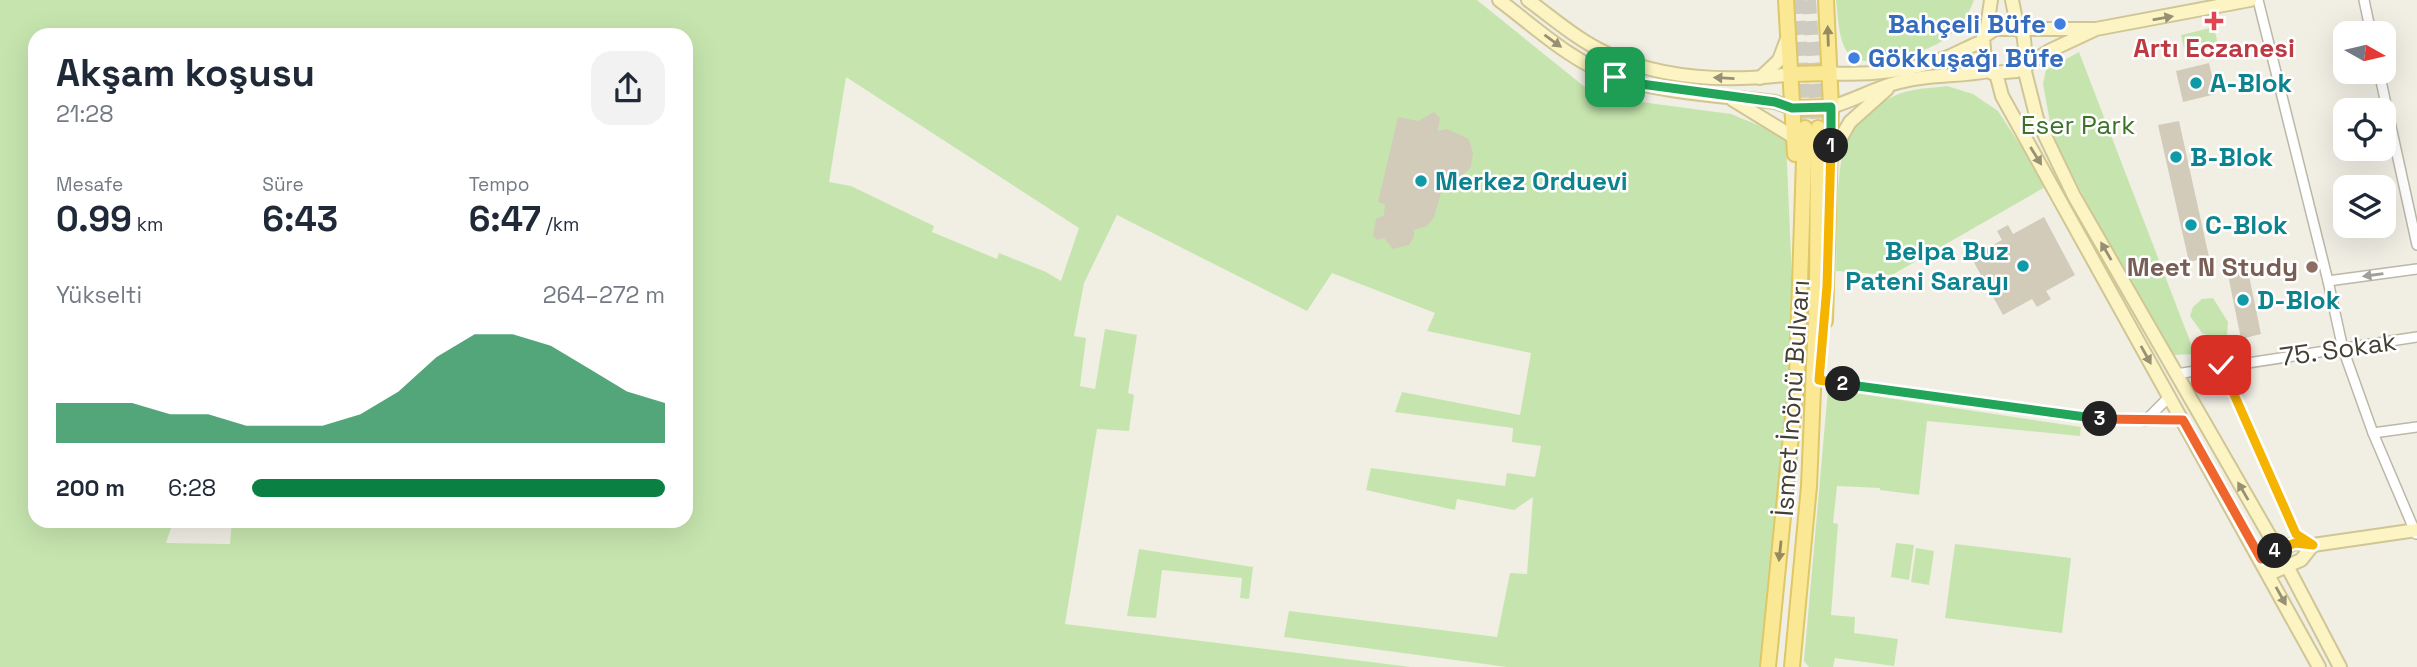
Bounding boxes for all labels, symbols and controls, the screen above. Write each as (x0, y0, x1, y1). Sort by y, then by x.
place label: Bahçeli Büfe (1888, 7, 2046, 41)
one-way arrow (2152, 12, 2174, 23)
marker: Artı Eczanesi (2206, 13, 2222, 29)
marker: Bahçeli Büfe (2052, 16, 2068, 32)
north arrow (2333, 21, 2396, 84)
map controls (2333, 21, 2396, 238)
one-way arrow (1822, 25, 1834, 47)
place label: Artı Eczanesi (2133, 31, 2295, 65)
one-way arrow (1544, 34, 1562, 48)
place label: Gökkuşağı Büfe (1868, 41, 2064, 75)
pin (1585, 47, 1645, 107)
text: Akşam koşusu (56, 49, 315, 97)
marker: Gökkuşağı Büfe (1846, 50, 1862, 66)
button: share (591, 51, 665, 125)
icon: arrive (1596, 58, 1634, 96)
place label: A-Blok (2210, 66, 2293, 100)
one-way arrow (1712, 72, 1734, 83)
marker: A-Blok (2188, 75, 2204, 91)
button: locate (2333, 98, 2396, 161)
text: 21:28 (56, 99, 114, 129)
park label: Eser Park (2021, 108, 2135, 142)
pin: 1 (1814, 128, 1848, 164)
text: 1 (1826, 133, 1835, 158)
place label: B-Blok (2190, 140, 2274, 174)
one-way arrow (2029, 146, 2042, 166)
marker: B-Blok (2168, 149, 2184, 165)
place label: Merkez Orduevi (1435, 164, 1628, 198)
text: Mesafe (56, 172, 123, 197)
text: Süre (262, 172, 304, 197)
text: Tempo (469, 172, 530, 197)
marker: Merkez Orduevi (1413, 173, 1429, 189)
button: layers (2333, 175, 2396, 238)
text: 0.99 (56, 197, 132, 241)
text: 6:43 (262, 197, 338, 241)
text: 6:47 (469, 197, 541, 241)
place label: C-Blok (2205, 208, 2288, 242)
text: km (132, 212, 163, 237)
text: /km (541, 212, 579, 237)
marker: C-Blok (2183, 217, 2199, 233)
place label: Belpa Buz Pateni Sarayı (1845, 234, 2009, 298)
one-way arrow (2100, 241, 2112, 261)
place label: Meet N Study (2127, 250, 2298, 284)
marker: Belpa Buz Pateni Sarayı (2015, 258, 2031, 274)
marker: Meet N Study (2304, 259, 2320, 275)
one-way arrow (2362, 270, 2384, 281)
street label: İsmet İnönü Bulvarı (1767, 279, 1817, 517)
text: Yükselti (56, 280, 142, 310)
text: 264–272 m (543, 280, 665, 310)
place label: D-Blok (2257, 283, 2341, 317)
marker: D-Blok (2235, 292, 2251, 308)
street label: 75. Sokak (2278, 324, 2398, 374)
pin (2191, 335, 2251, 395)
one-way arrow (2140, 345, 2152, 365)
icon: check (2202, 346, 2240, 384)
pin: 2 (1826, 366, 1860, 402)
text: 2 (1837, 371, 1848, 396)
pin: 3 (2082, 402, 2118, 436)
text: 3 (2094, 406, 2105, 431)
text: 200 m (56, 473, 125, 503)
text: 6:28 (168, 473, 216, 503)
one-way arrow (2237, 481, 2249, 501)
pin: 4 (2258, 534, 2292, 568)
text: 4 (2268, 538, 2281, 563)
one-way arrow (1775, 540, 1786, 562)
one-way arrow (2275, 587, 2287, 606)

